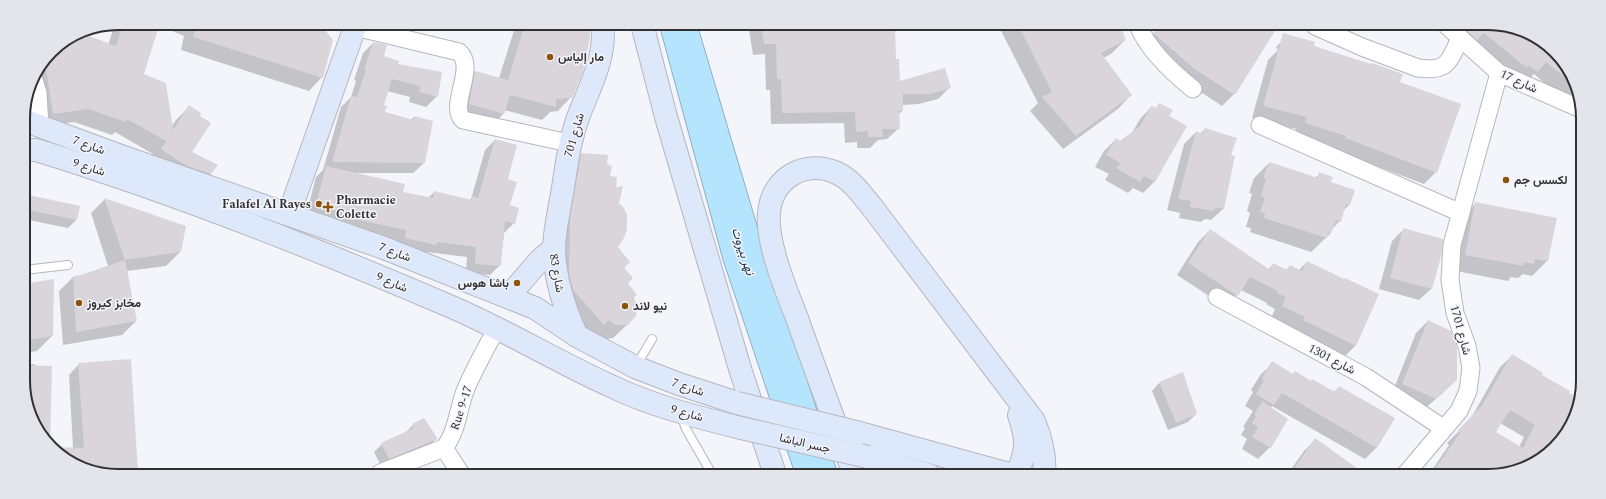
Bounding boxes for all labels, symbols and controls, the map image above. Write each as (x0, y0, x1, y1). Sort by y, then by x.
place label: مار إلياس (558, 48, 604, 67)
marker: مار إلياس (545, 52, 555, 62)
street label: شارع 17 (1497, 65, 1541, 98)
street label: شارع 701 (559, 111, 590, 159)
street label: شارع 7 (70, 131, 108, 160)
street label: شارع 9 (70, 153, 108, 182)
place label: لكسس جم (1514, 171, 1568, 190)
marker: لكسس جم (1501, 175, 1511, 185)
place label: Pharmacie Colette (336, 191, 396, 224)
place label: Falafel Al Rayes (222, 195, 311, 214)
marker: Falafel Al Rayes (314, 199, 324, 209)
marker: Pharmacie Colette (323, 202, 333, 212)
water label: نهر بيروت (726, 225, 761, 279)
street label: شارع 7 (376, 238, 414, 267)
street label: شارع 83 (544, 252, 569, 294)
street label: شارع 9 (373, 267, 411, 298)
place label: باشا هوس (458, 274, 509, 293)
marker: باشا هوس (512, 278, 522, 288)
place label: مخابز كيروز (86, 294, 142, 313)
place label: نيو لاند (633, 297, 668, 316)
marker: مخابز كيروز (74, 298, 84, 308)
marker: نيو لاند (620, 301, 630, 311)
street label: شارع 1701 (1445, 303, 1476, 357)
street label: شارع 1301 (1305, 339, 1359, 380)
street label: شارع 7 (669, 373, 707, 402)
street label: Rue 9-17 (445, 383, 478, 433)
street label: شارع 9 (668, 400, 705, 427)
street label: جسر الباشا (777, 428, 832, 459)

